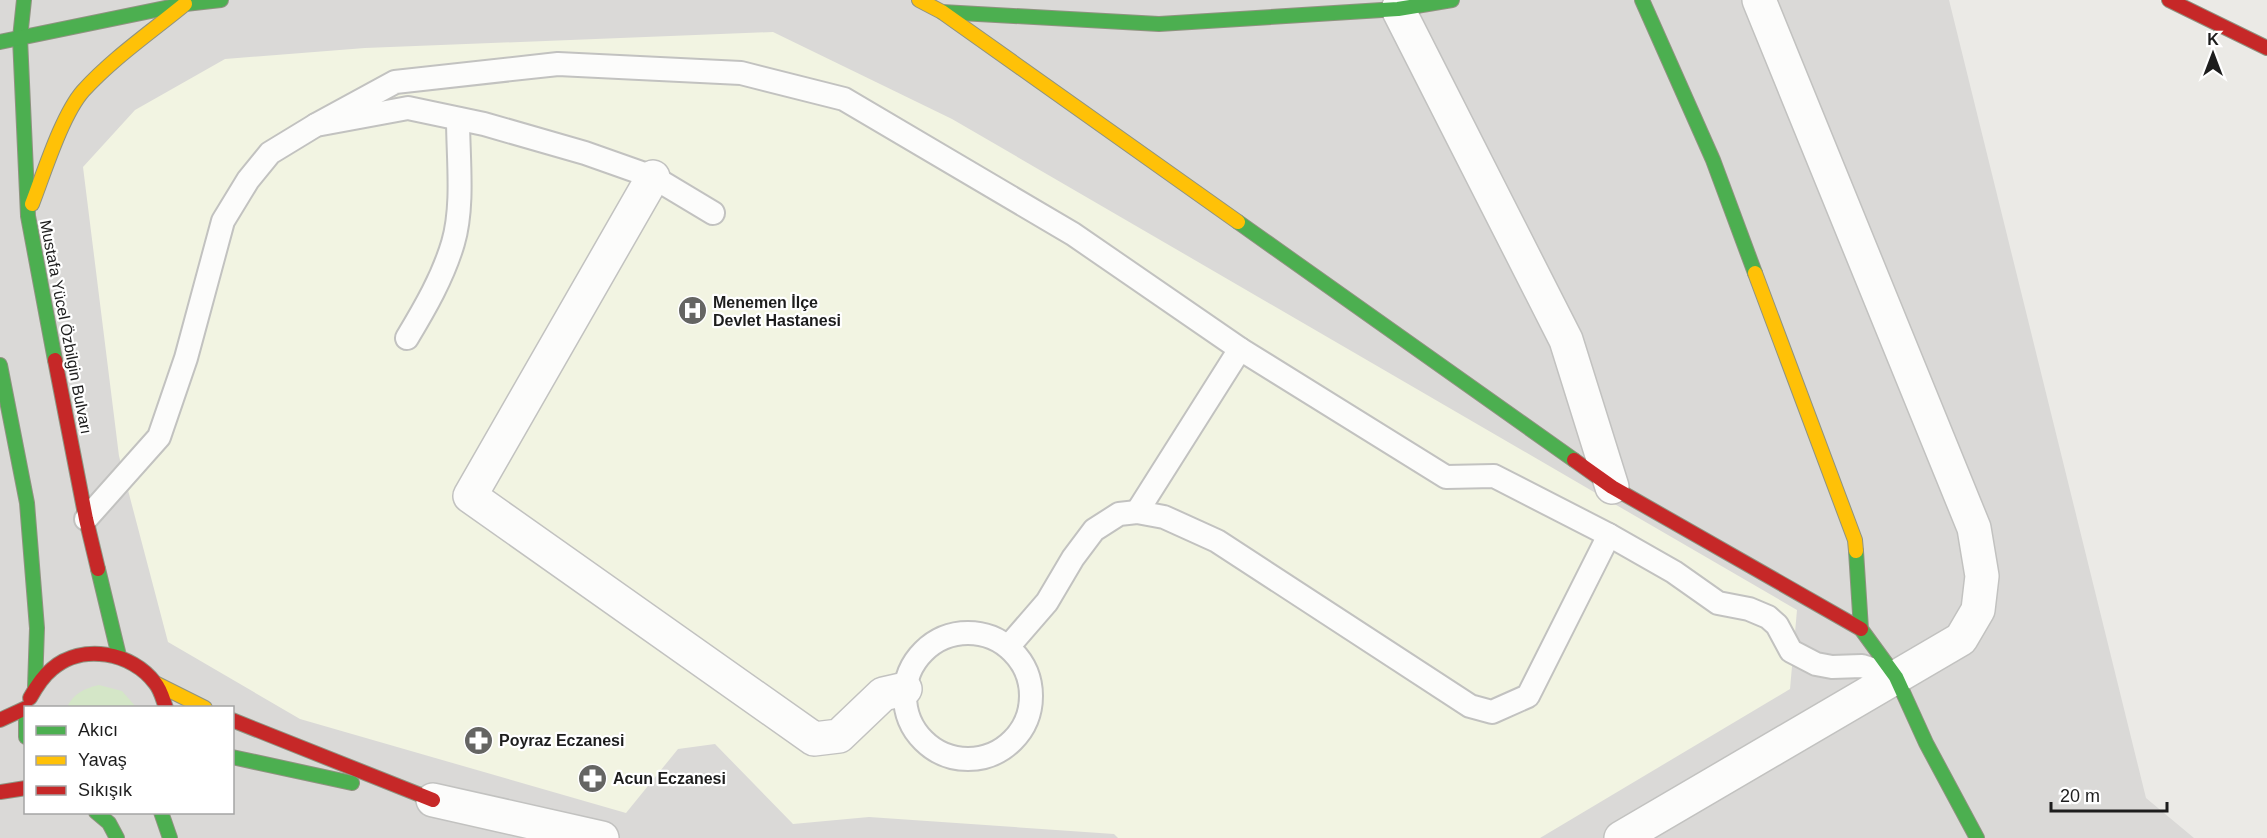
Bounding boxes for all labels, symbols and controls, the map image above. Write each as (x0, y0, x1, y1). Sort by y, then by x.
north arrow (2183, 24, 2243, 84)
text: K (2207, 31, 2219, 48)
street label: Mustafa Yücel Özbilgin Bulvarı (37, 219, 95, 435)
place label: Menemen İlçe Devlet Hastanesi (713, 294, 841, 329)
hospital icon: Menemen İlçe Devlet Hastanesi (676, 295, 708, 327)
legend (24, 706, 234, 814)
text: Akıcı (78, 720, 118, 740)
pharmacy icon: Poyraz Eczanesi (462, 724, 494, 756)
place label: Poyraz Eczanesi (499, 732, 624, 749)
text: Yavaş (78, 750, 127, 770)
pharmacy icon: Acun Eczanesi (576, 762, 608, 794)
place label: Acun Eczanesi (613, 770, 726, 787)
scale bar (2051, 775, 2166, 813)
text: Sıkışık (78, 780, 133, 800)
text: 20 m (2060, 786, 2100, 806)

